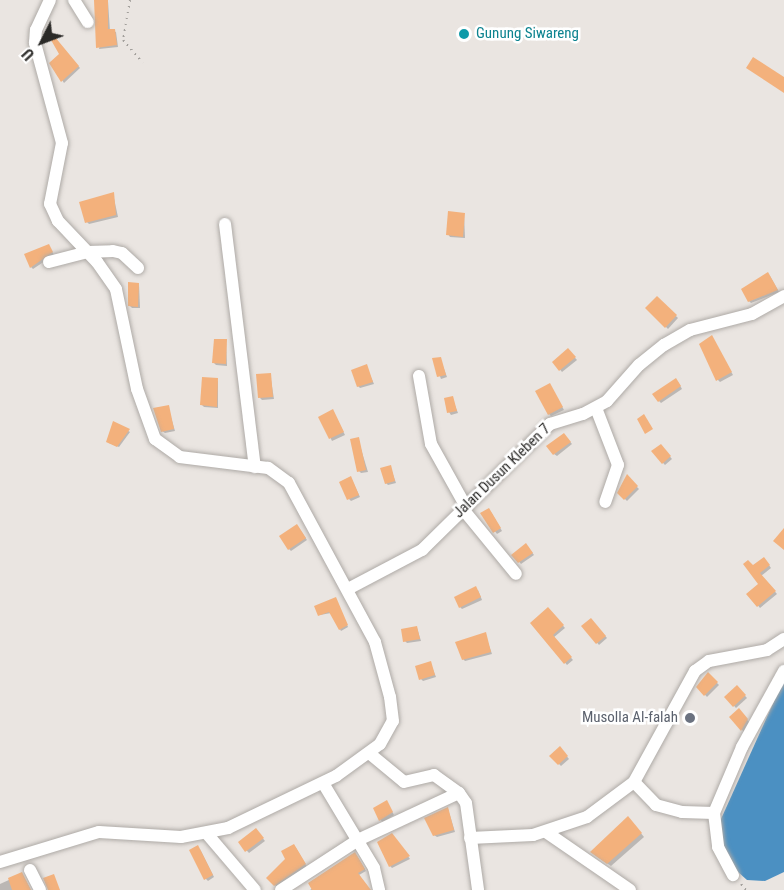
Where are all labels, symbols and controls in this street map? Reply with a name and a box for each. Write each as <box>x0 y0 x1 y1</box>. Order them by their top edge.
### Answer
north arrow <box>12 12 72 72</box>
place label: Gunung Siwareng <box>476 25 579 43</box>
marker: Gunung Siwareng <box>457 27 471 41</box>
text: U <box>18 45 38 64</box>
street label: Jalan Dusun Kleben 7 <box>450 420 554 522</box>
place label: Musolla Al-falah <box>582 709 678 727</box>
marker: Musolla Al-falah <box>683 711 697 725</box>

